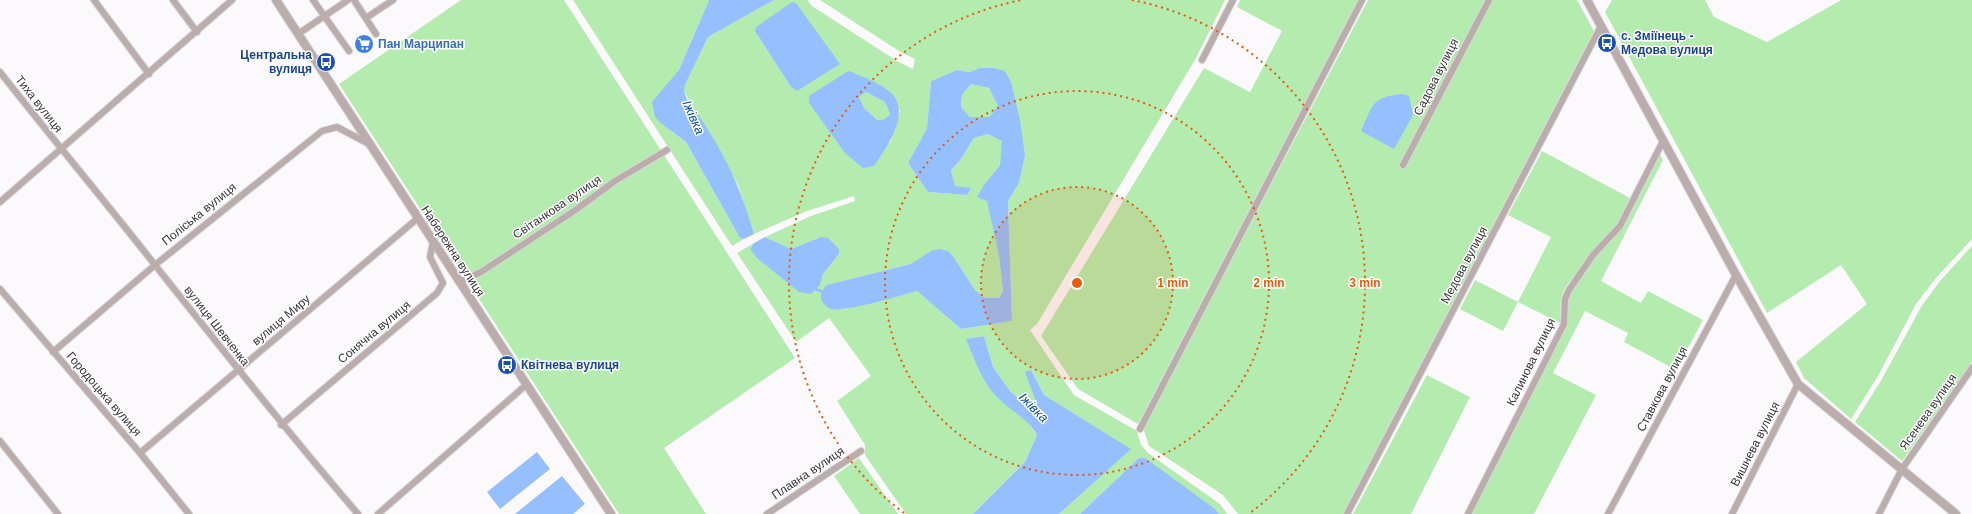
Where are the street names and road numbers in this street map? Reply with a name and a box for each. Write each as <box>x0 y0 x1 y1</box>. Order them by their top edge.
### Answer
street label: Садова вулиця <box>1411 36 1461 118</box>
street label: Тиха вулиця <box>12 73 66 135</box>
street label: Світанкова вулиця <box>510 172 604 242</box>
street label: Поліська вулиця <box>159 180 239 248</box>
street label: Набережна вулиця <box>418 203 488 299</box>
street label: Медова вулиця <box>1438 224 1490 306</box>
street label: вулиця Шевченка <box>181 283 253 369</box>
street label: вулиця Миру <box>249 292 313 348</box>
street label: Сонячна вулиця <box>335 298 413 366</box>
street label: Калинова вулиця <box>1504 316 1558 408</box>
street label: Ставкова вулиця <box>1634 344 1690 434</box>
street label: Городоцька вулиця <box>64 349 144 439</box>
street label: Ясенева вулиця <box>1897 371 1959 453</box>
street label: Вишнева вулиця <box>1728 399 1782 489</box>
street label: Плавна вулиця <box>769 444 847 502</box>

